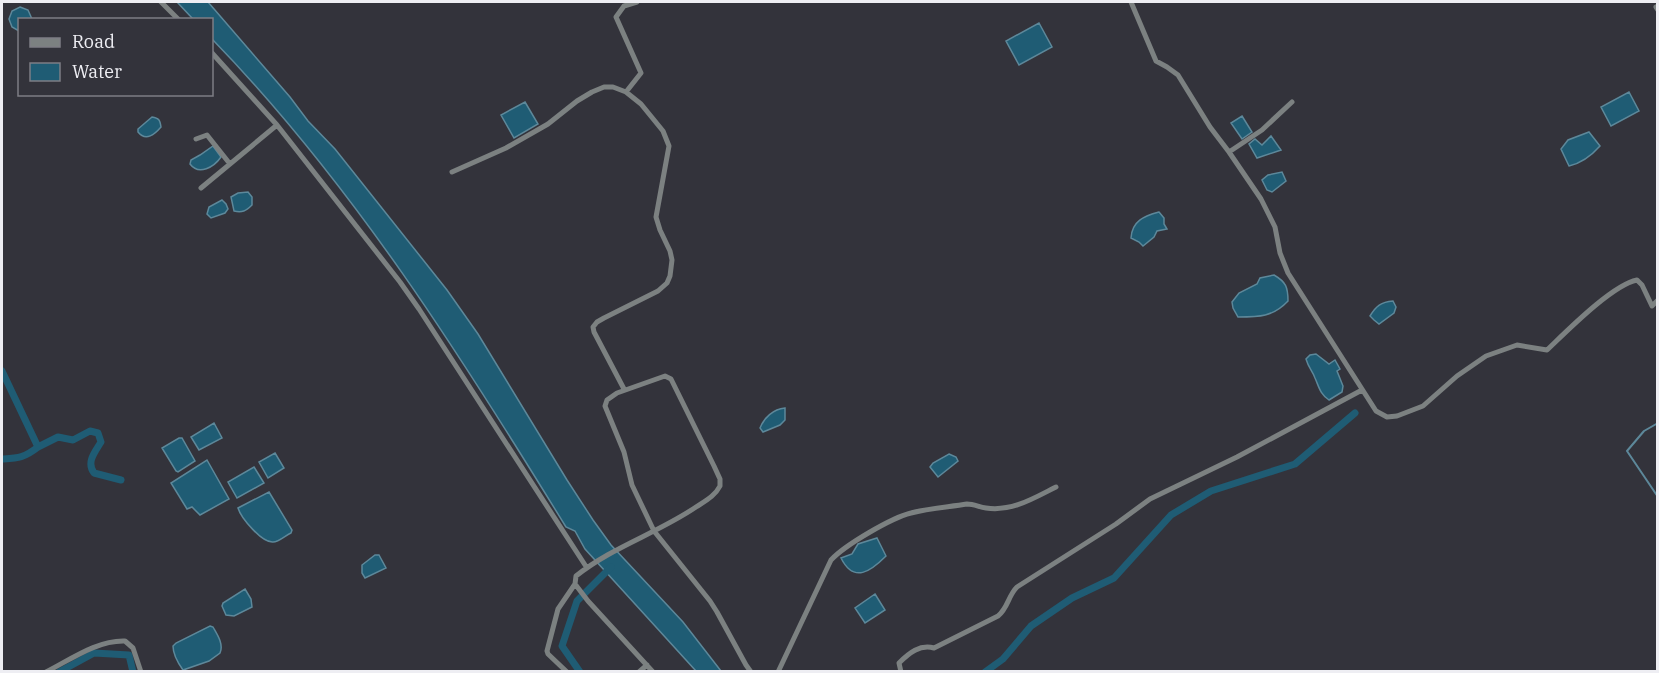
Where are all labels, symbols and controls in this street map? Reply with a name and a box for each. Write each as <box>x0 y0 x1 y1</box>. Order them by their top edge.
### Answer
legend <box>18 18 213 96</box>
text: Road <box>72 30 115 53</box>
text: Water <box>72 60 122 83</box>

